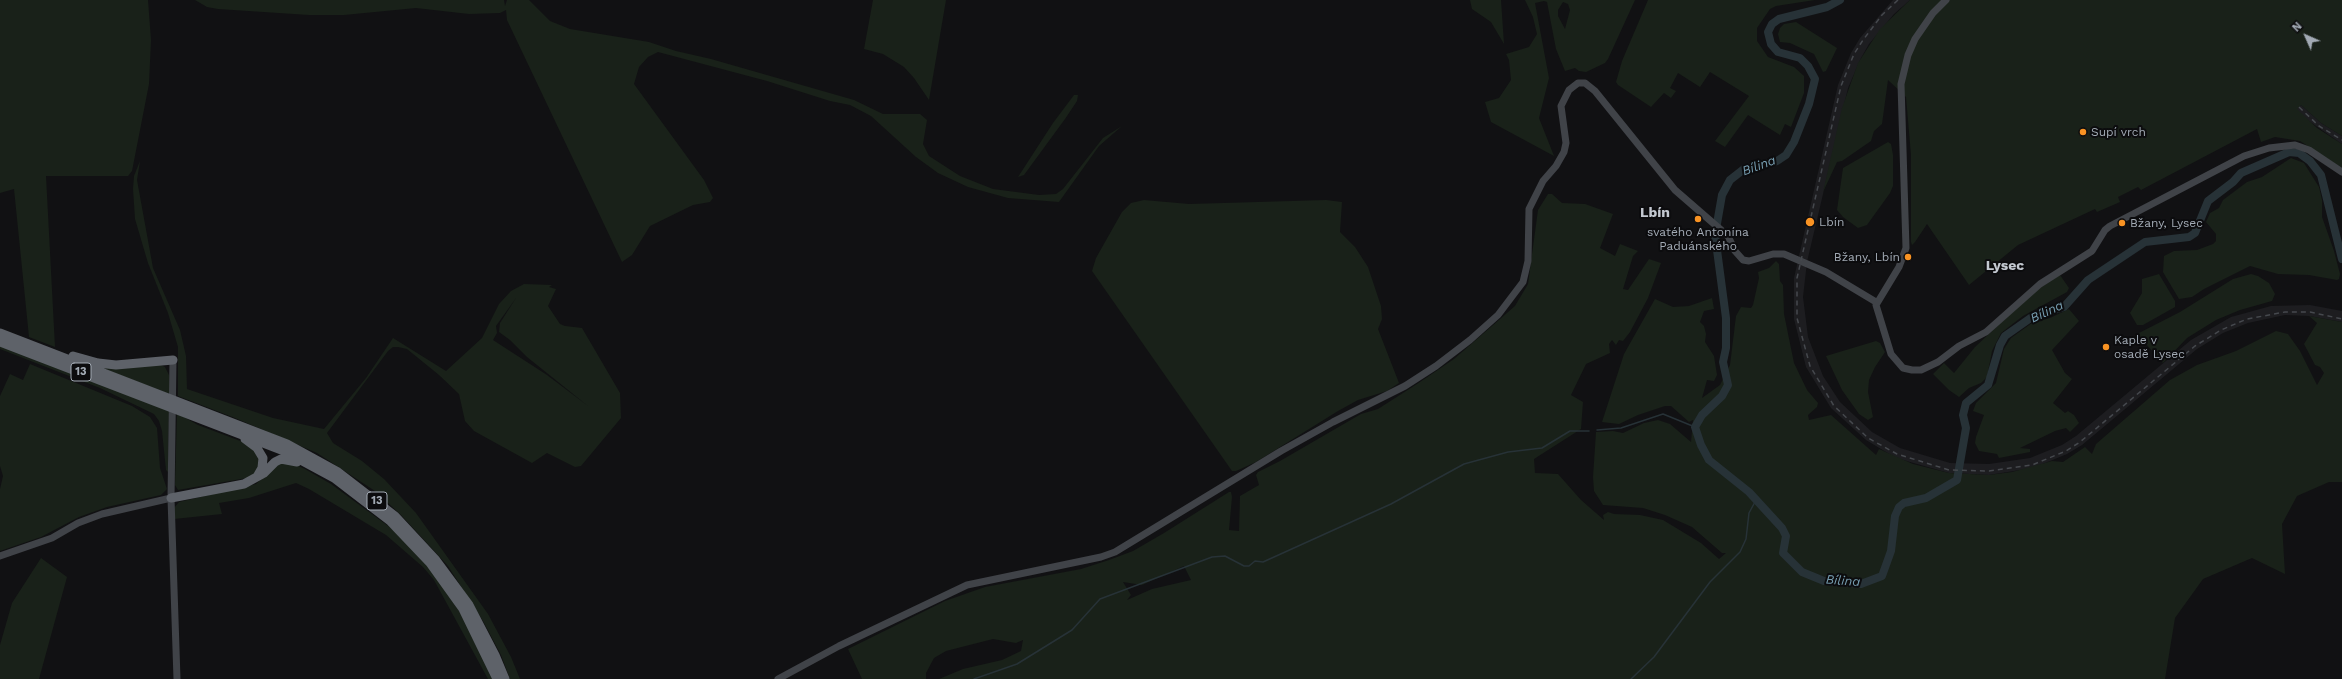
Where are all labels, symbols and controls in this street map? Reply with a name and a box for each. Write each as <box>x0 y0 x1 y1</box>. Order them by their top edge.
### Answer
north arrow <box>2286 16 2326 56</box>
text: N <box>2290 20 2305 35</box>
place label: Supí vrch <box>2091 125 2146 139</box>
marker: Supí vrch <box>2078 127 2088 137</box>
water label: Bílina <box>1740 153 1778 179</box>
district label: Lbín <box>1640 205 1670 221</box>
marker: svatého Antonína Paduánského <box>1693 214 1703 224</box>
place label: Lbín <box>1819 215 1844 229</box>
marker: Lbín <box>1804 216 1816 228</box>
place label: Bžany, Lysec <box>2130 216 2203 230</box>
marker: Bžany, Lysec <box>2117 218 2127 228</box>
place label: svatého Antonína Paduánského <box>1647 225 1749 253</box>
place label: Bžany, Lbín <box>1834 250 1900 264</box>
marker: Bžany, Lbín <box>1903 252 1913 262</box>
district label: Lysec <box>1986 258 2024 274</box>
water label: Bílina <box>2028 298 2066 326</box>
place label: Kaple v osadě Lysec <box>2114 333 2185 361</box>
marker: Kaple v osadě Lysec <box>2101 342 2111 352</box>
road number: 13 <box>71 363 91 381</box>
road number: 13 <box>367 492 387 510</box>
water label: Bílina <box>1825 572 1861 590</box>

